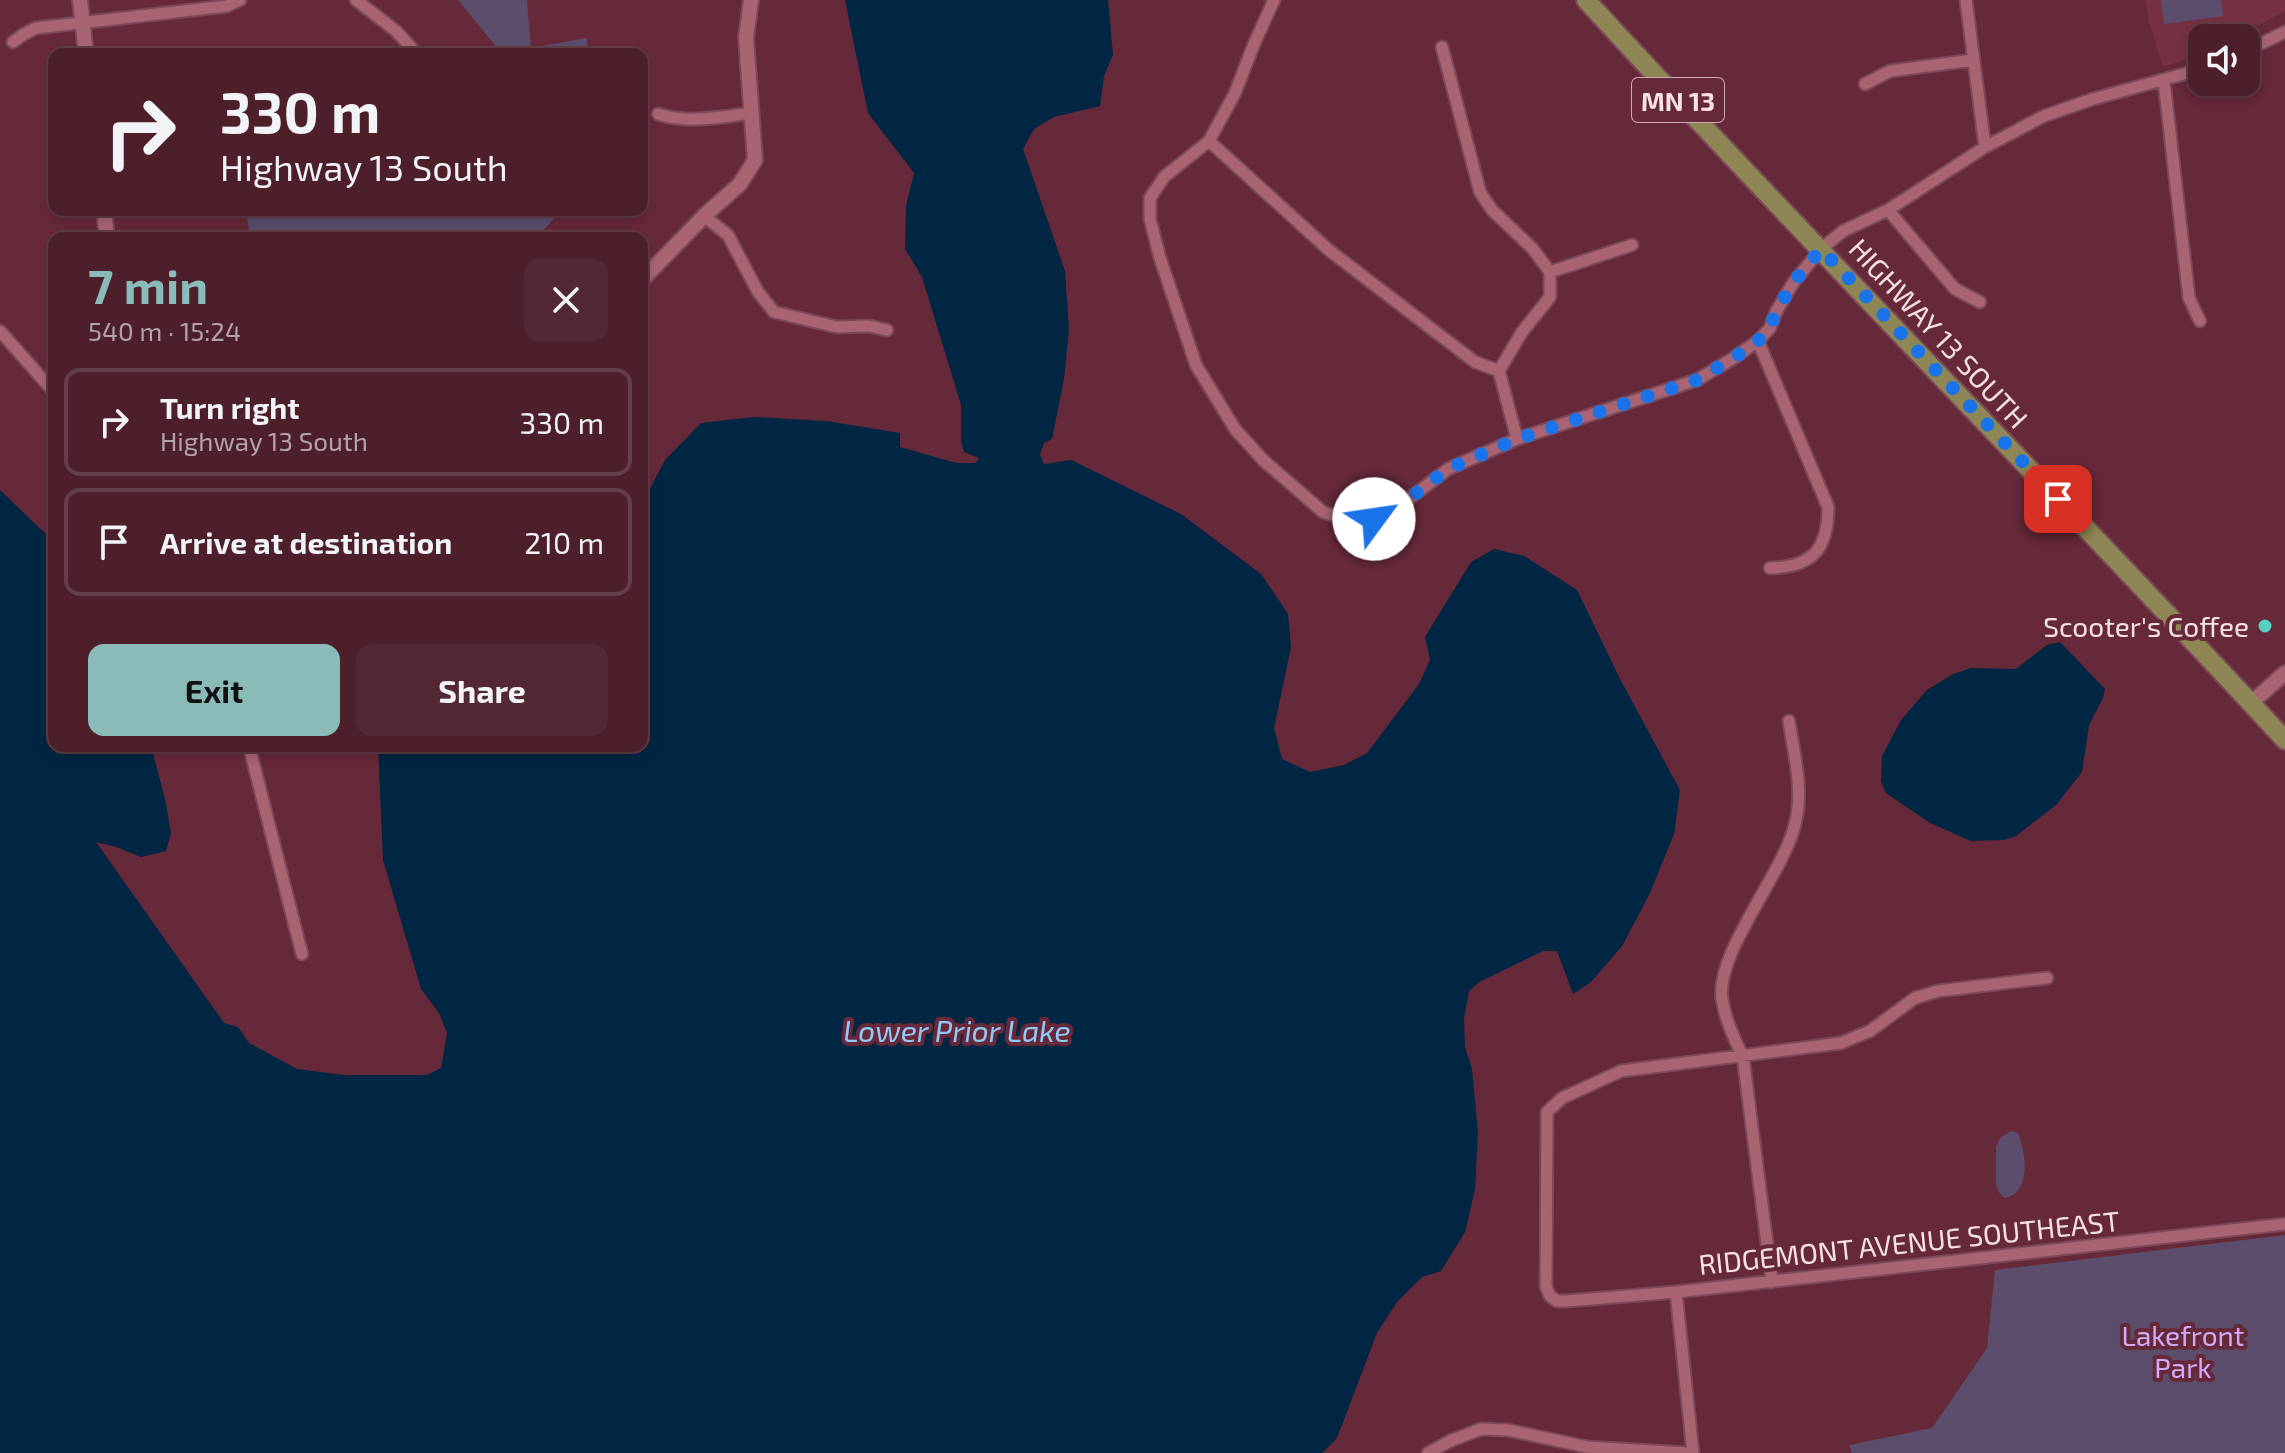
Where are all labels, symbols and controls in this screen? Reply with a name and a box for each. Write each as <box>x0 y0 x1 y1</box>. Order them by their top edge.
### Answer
map controls <box>2188 24 2260 96</box>
button: sound <box>2188 24 2260 96</box>
text: 330 m <box>220 77 380 144</box>
road number: MN 13 <box>1632 78 1724 122</box>
icon: right <box>88 80 192 184</box>
text: Highway 13 South <box>220 145 508 188</box>
street label: HIGHWAY 13 SOUTH <box>1842 231 2036 435</box>
text: 7 min <box>88 256 208 314</box>
button: close <box>524 258 608 342</box>
text: 540 m · 15:24 <box>88 315 241 346</box>
text: Turn right <box>160 389 300 425</box>
icon: right <box>92 400 136 444</box>
text: 330 m <box>520 404 604 440</box>
text: Highway 13 South <box>160 425 368 456</box>
pin <box>2024 465 2092 533</box>
position arrow <box>1332 477 1416 561</box>
icon: arrive <box>2036 477 2080 521</box>
icon: arrive <box>92 520 136 564</box>
text: Arrive at destination <box>160 524 452 560</box>
text: 210 m <box>524 524 604 560</box>
place label: Scooter's Coffee <box>2043 609 2249 643</box>
marker: Scooter's Coffee <box>2256 617 2274 635</box>
button: Exit <box>88 644 340 736</box>
button: Share <box>356 644 608 736</box>
water label: Lower Prior Lake <box>843 1012 1071 1048</box>
street label: RIDGEMONT AVENUE SOUTHEAST <box>1697 1203 2121 1281</box>
park label: Lakefront Park <box>2122 1318 2244 1384</box>

